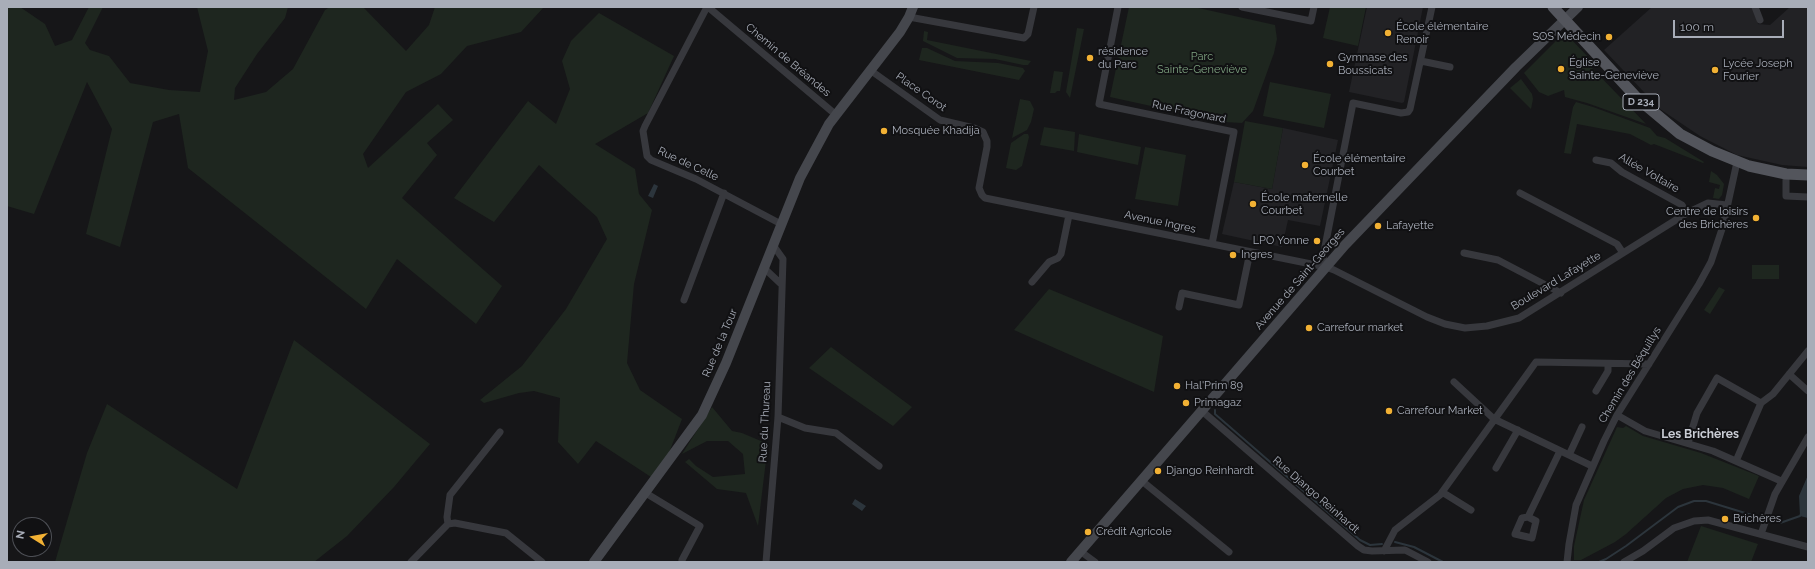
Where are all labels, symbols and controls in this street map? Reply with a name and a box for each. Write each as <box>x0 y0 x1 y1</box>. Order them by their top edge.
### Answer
scale bar <box>1675 12 1786 38</box>
place label: École élémentaire Renoir <box>1396 20 1488 46</box>
text: 100 m <box>1680 20 1714 34</box>
street label: Chemin de Bréandes <box>743 21 833 99</box>
marker: École élémentaire Renoir <box>1383 28 1393 38</box>
place label: SOS Médecin <box>1532 30 1601 44</box>
marker: SOS Médecin <box>1604 32 1614 42</box>
place label: résidence du Parc <box>1098 45 1148 71</box>
park label: Parc Sainte-Geneviève <box>1157 50 1247 76</box>
place label: Gymnase des Boussicats <box>1338 51 1407 77</box>
marker: résidence du Parc <box>1085 53 1095 63</box>
place label: Église Sainte-Geneviève <box>1569 56 1659 82</box>
place label: Lycée Joseph Fourier <box>1723 57 1793 83</box>
marker: Gymnase des Boussicats <box>1325 59 1335 69</box>
marker: Église Sainte-Geneviève <box>1556 64 1566 74</box>
marker: Lycée Joseph Fourier <box>1710 65 1720 75</box>
street label: Place Corot <box>893 70 949 114</box>
road number: D 234 <box>1623 94 1659 110</box>
street label: Rue Fragonard <box>1151 98 1227 126</box>
place label: Mosquée Khadija <box>892 124 980 138</box>
marker: Mosquée Khadija <box>879 126 889 136</box>
street label: Rue de Celle <box>656 144 720 184</box>
street label: Allée Voltaire <box>1616 150 1682 196</box>
place label: École élémentaire Courbet <box>1313 152 1405 178</box>
marker: École élémentaire Courbet <box>1300 160 1310 170</box>
place label: École maternelle Courbet <box>1261 191 1348 217</box>
marker: École maternelle Courbet <box>1248 199 1258 209</box>
place label: Centre de loisirs des Brichères <box>1666 205 1748 231</box>
street label: Avenue Ingres <box>1123 208 1197 236</box>
marker: Centre de loisirs des Brichères <box>1751 213 1761 223</box>
place label: Lafayette <box>1386 219 1434 233</box>
marker: Lafayette <box>1373 221 1383 231</box>
street label: Avenue de Saint-Georges <box>1252 225 1348 333</box>
place label: LPO Yonne <box>1253 234 1309 248</box>
marker: LPO Yonne <box>1312 236 1322 246</box>
place label: Ingres <box>1241 248 1272 262</box>
street label: Boulevard Lafayette <box>1509 249 1603 313</box>
marker: Ingres <box>1228 250 1238 260</box>
street label: Rue de la Tour <box>700 307 740 379</box>
place label: Carrefour market <box>1317 321 1403 335</box>
marker: Carrefour market <box>1304 323 1314 333</box>
street label: Chemin des Béquillys <box>1596 324 1664 426</box>
place label: Hal'Prim 89 <box>1185 379 1243 393</box>
street label: Rue du Thureau <box>756 381 774 463</box>
marker: Hal'Prim 89 <box>1172 381 1182 391</box>
place label: Primagaz <box>1194 396 1241 410</box>
marker: Primagaz <box>1181 398 1191 408</box>
place label: Carrefour Market <box>1397 404 1483 418</box>
marker: Carrefour Market <box>1384 406 1394 416</box>
district label: Les Brichères <box>1661 427 1739 441</box>
street label: Rue Django Reinhardt <box>1270 454 1362 536</box>
place label: Django Reinhardt <box>1166 464 1254 478</box>
marker: Django Reinhardt <box>1153 466 1163 476</box>
place label: Brichères <box>1733 512 1781 526</box>
marker: Brichères <box>1720 514 1730 524</box>
north arrow <box>12 517 52 557</box>
place label: Crédit Agricole <box>1096 525 1172 539</box>
marker: Crédit Agricole <box>1083 527 1093 537</box>
text: N <box>14 529 28 540</box>

